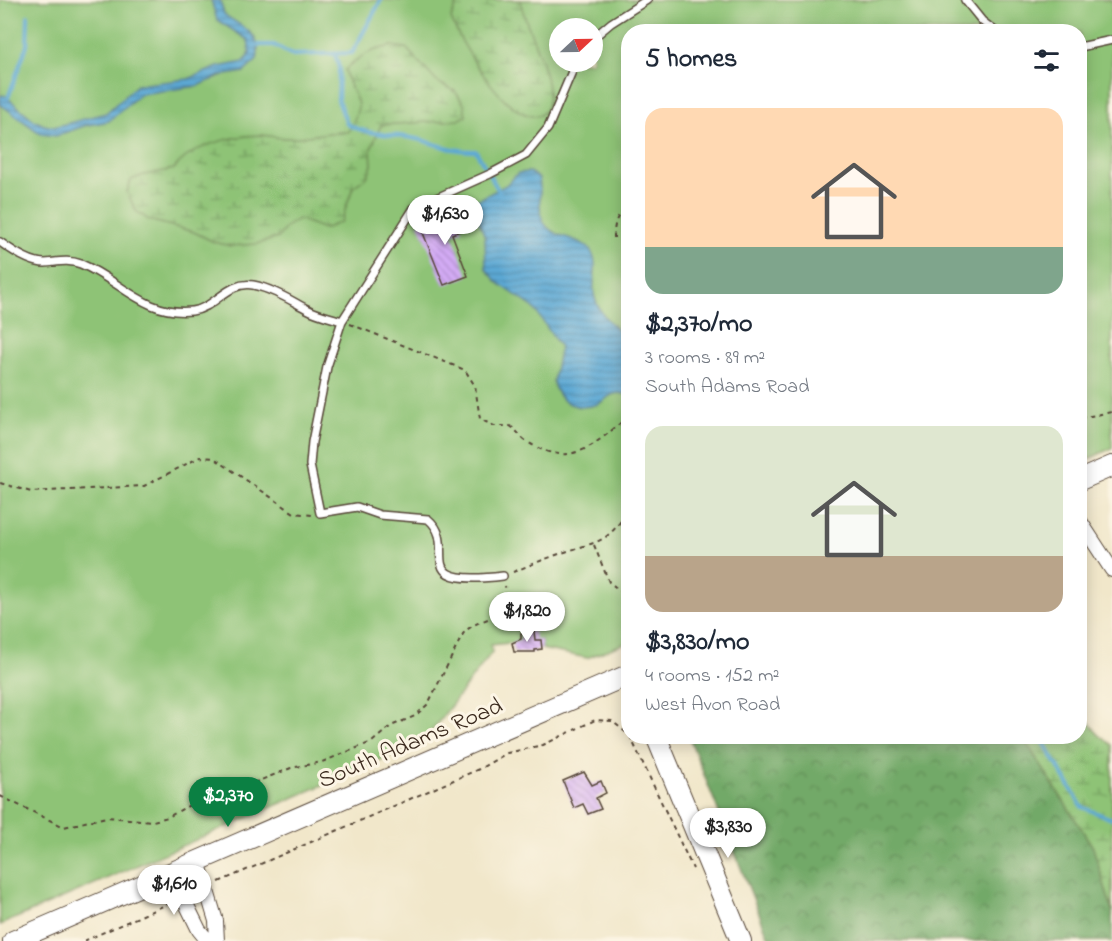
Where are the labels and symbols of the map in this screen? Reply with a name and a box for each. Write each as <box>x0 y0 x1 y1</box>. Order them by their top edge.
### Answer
north arrow <box>549 18 603 72</box>
pin: $1,630 <box>396 195 494 246</box>
pin: $1,820 <box>478 592 576 643</box>
street label: South Adams Road <box>313 689 509 799</box>
pin: $2,370 <box>179 777 277 828</box>
pin: $3,830 <box>679 808 777 859</box>
pin: $1,610 <box>125 865 223 916</box>

